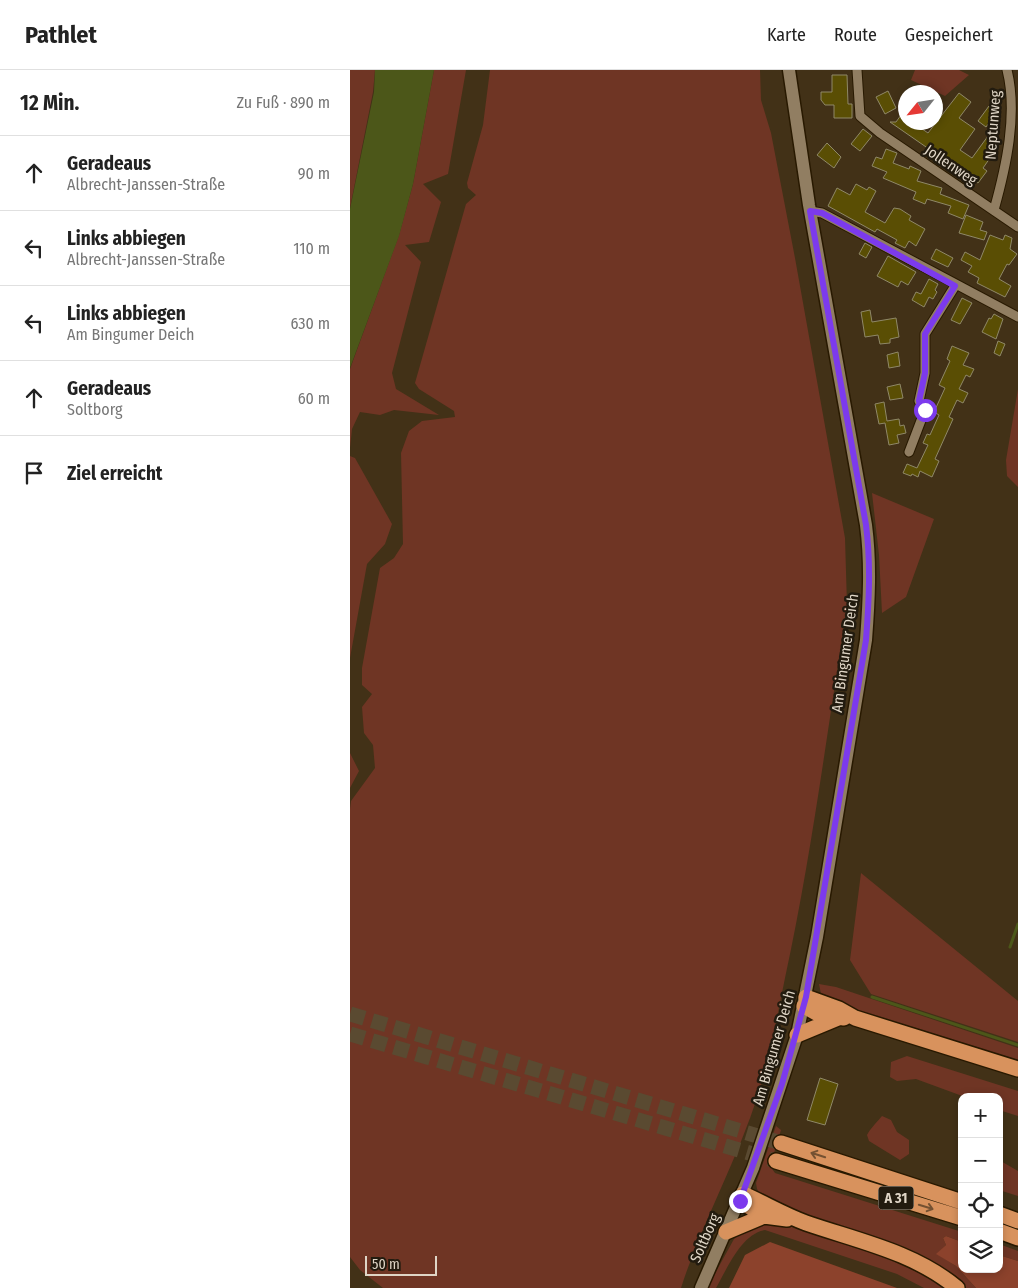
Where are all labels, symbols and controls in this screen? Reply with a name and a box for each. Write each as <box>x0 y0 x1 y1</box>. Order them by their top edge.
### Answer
text: Pathlet <box>25 21 97 49</box>
text: Karte <box>767 24 806 46</box>
text: Route <box>834 24 877 46</box>
text: Gespeichert <box>905 24 993 46</box>
north arrow <box>898 85 943 130</box>
text: 12 Min. <box>20 90 79 116</box>
street label: Neptunweg <box>982 90 1004 160</box>
text: Zu Fuß · 890 m <box>236 93 330 112</box>
street label: Jollenweg <box>921 141 981 189</box>
text: Geradeaus <box>67 152 151 175</box>
icon: ahead <box>20 159 48 187</box>
text: 90 m <box>298 164 330 183</box>
text: Albrecht-Janssen-Straße <box>67 175 225 194</box>
text: Links abbiegen <box>67 227 186 250</box>
icon: left <box>20 234 48 262</box>
text: 110 m <box>293 239 330 258</box>
text: Albrecht-Janssen-Straße <box>67 250 225 269</box>
text: Links abbiegen <box>67 302 186 325</box>
icon: left <box>20 309 48 337</box>
text: 630 m <box>291 314 330 333</box>
text: Am Bingumer Deich <box>67 325 195 344</box>
text: Geradeaus <box>67 377 151 400</box>
icon: ahead <box>20 384 48 412</box>
text: 60 m <box>298 389 330 408</box>
route start <box>914 399 937 422</box>
text: Soltborg <box>67 400 123 419</box>
icon: arrive <box>20 459 48 487</box>
text: Ziel erreicht <box>67 462 163 485</box>
street label: Am Bingumer Deich <box>828 593 862 713</box>
street label: Am Bingumer Deich <box>749 988 799 1108</box>
map controls <box>958 1093 1003 1273</box>
button: + <box>958 1093 1003 1138</box>
button: − <box>958 1138 1003 1183</box>
one-way arrow <box>810 1150 826 1159</box>
button: locate <box>958 1183 1003 1228</box>
road number: A 31 <box>878 1186 914 1210</box>
route end <box>729 1190 752 1213</box>
one-way arrow <box>918 1202 934 1212</box>
street label: Soltborg <box>686 1211 724 1265</box>
button: layers <box>958 1228 1003 1273</box>
scale bar <box>365 1253 438 1276</box>
text: 50 m <box>372 1256 400 1273</box>

